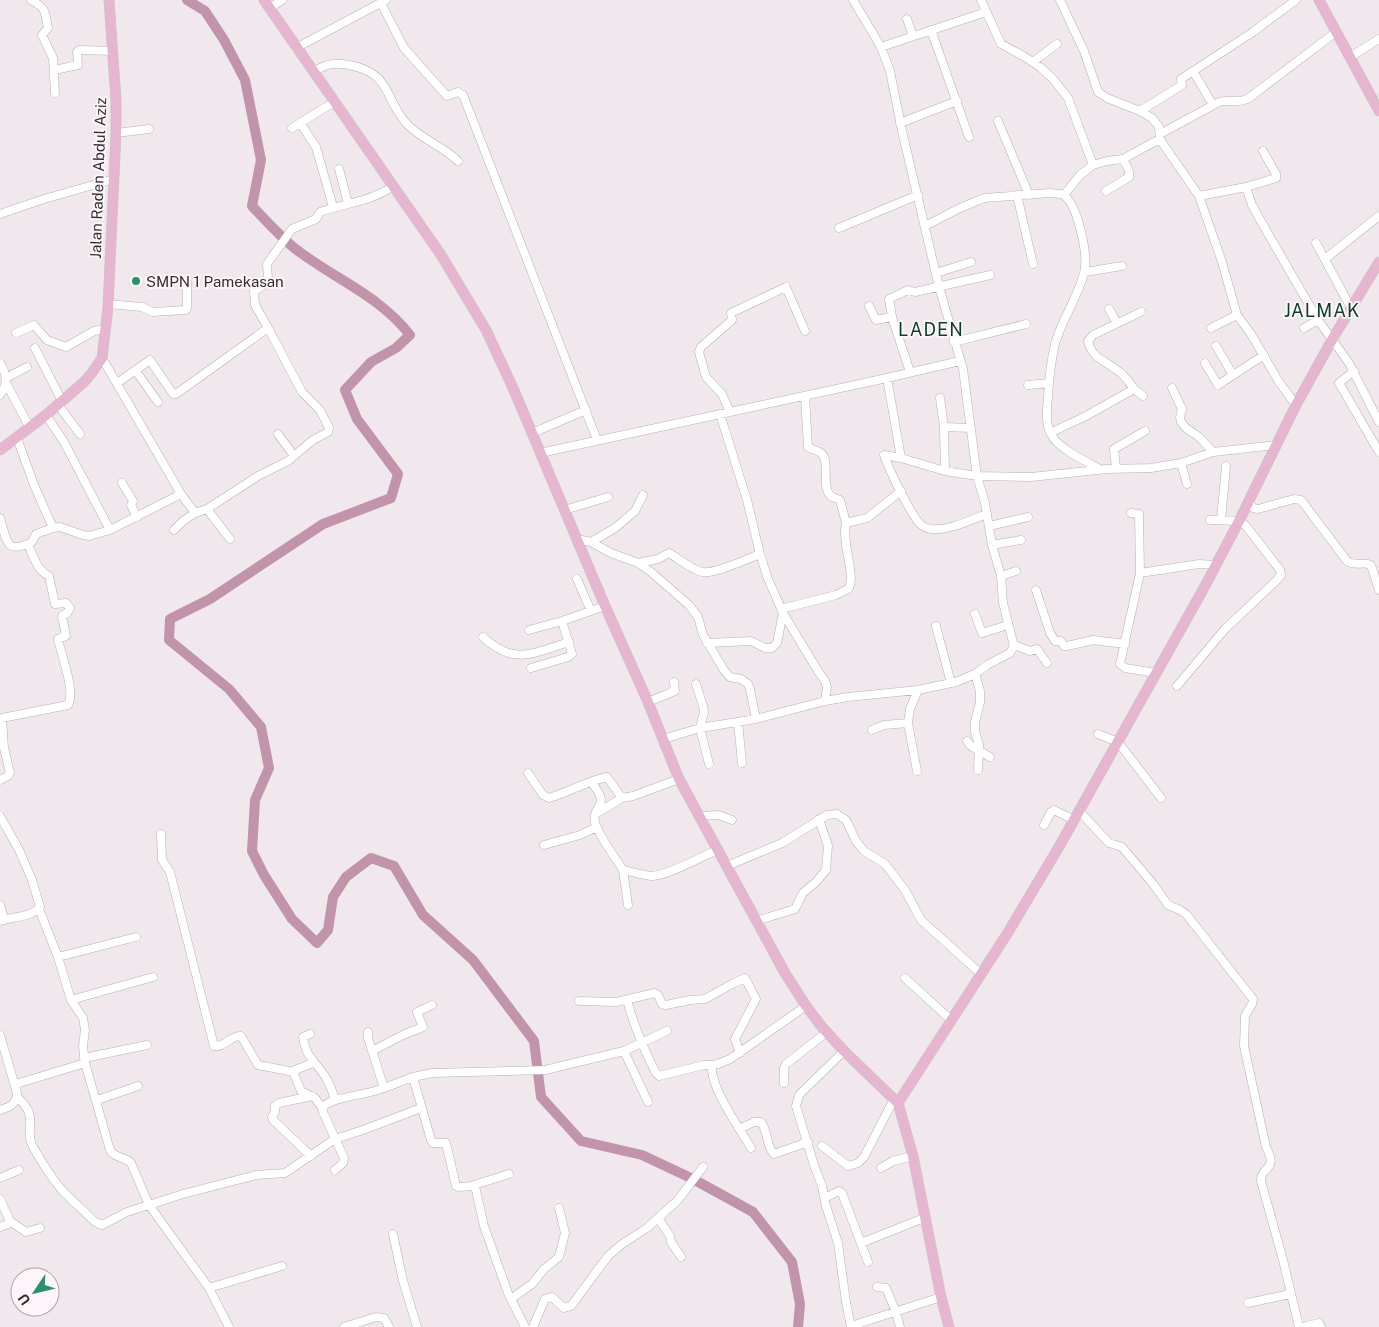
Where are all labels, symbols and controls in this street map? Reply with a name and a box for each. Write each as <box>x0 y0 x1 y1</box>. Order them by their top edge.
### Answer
street label: Jalan Raden Abdul Aziz <box>87 97 109 259</box>
place label: SMPN 1 Pamekasan <box>146 273 284 290</box>
marker: SMPN 1 Pamekasan <box>130 275 142 287</box>
district label: JALMAK <box>1284 300 1360 321</box>
district label: LADEN <box>898 319 964 340</box>
north arrow <box>10 1267 60 1317</box>
text: U <box>15 1291 34 1308</box>

